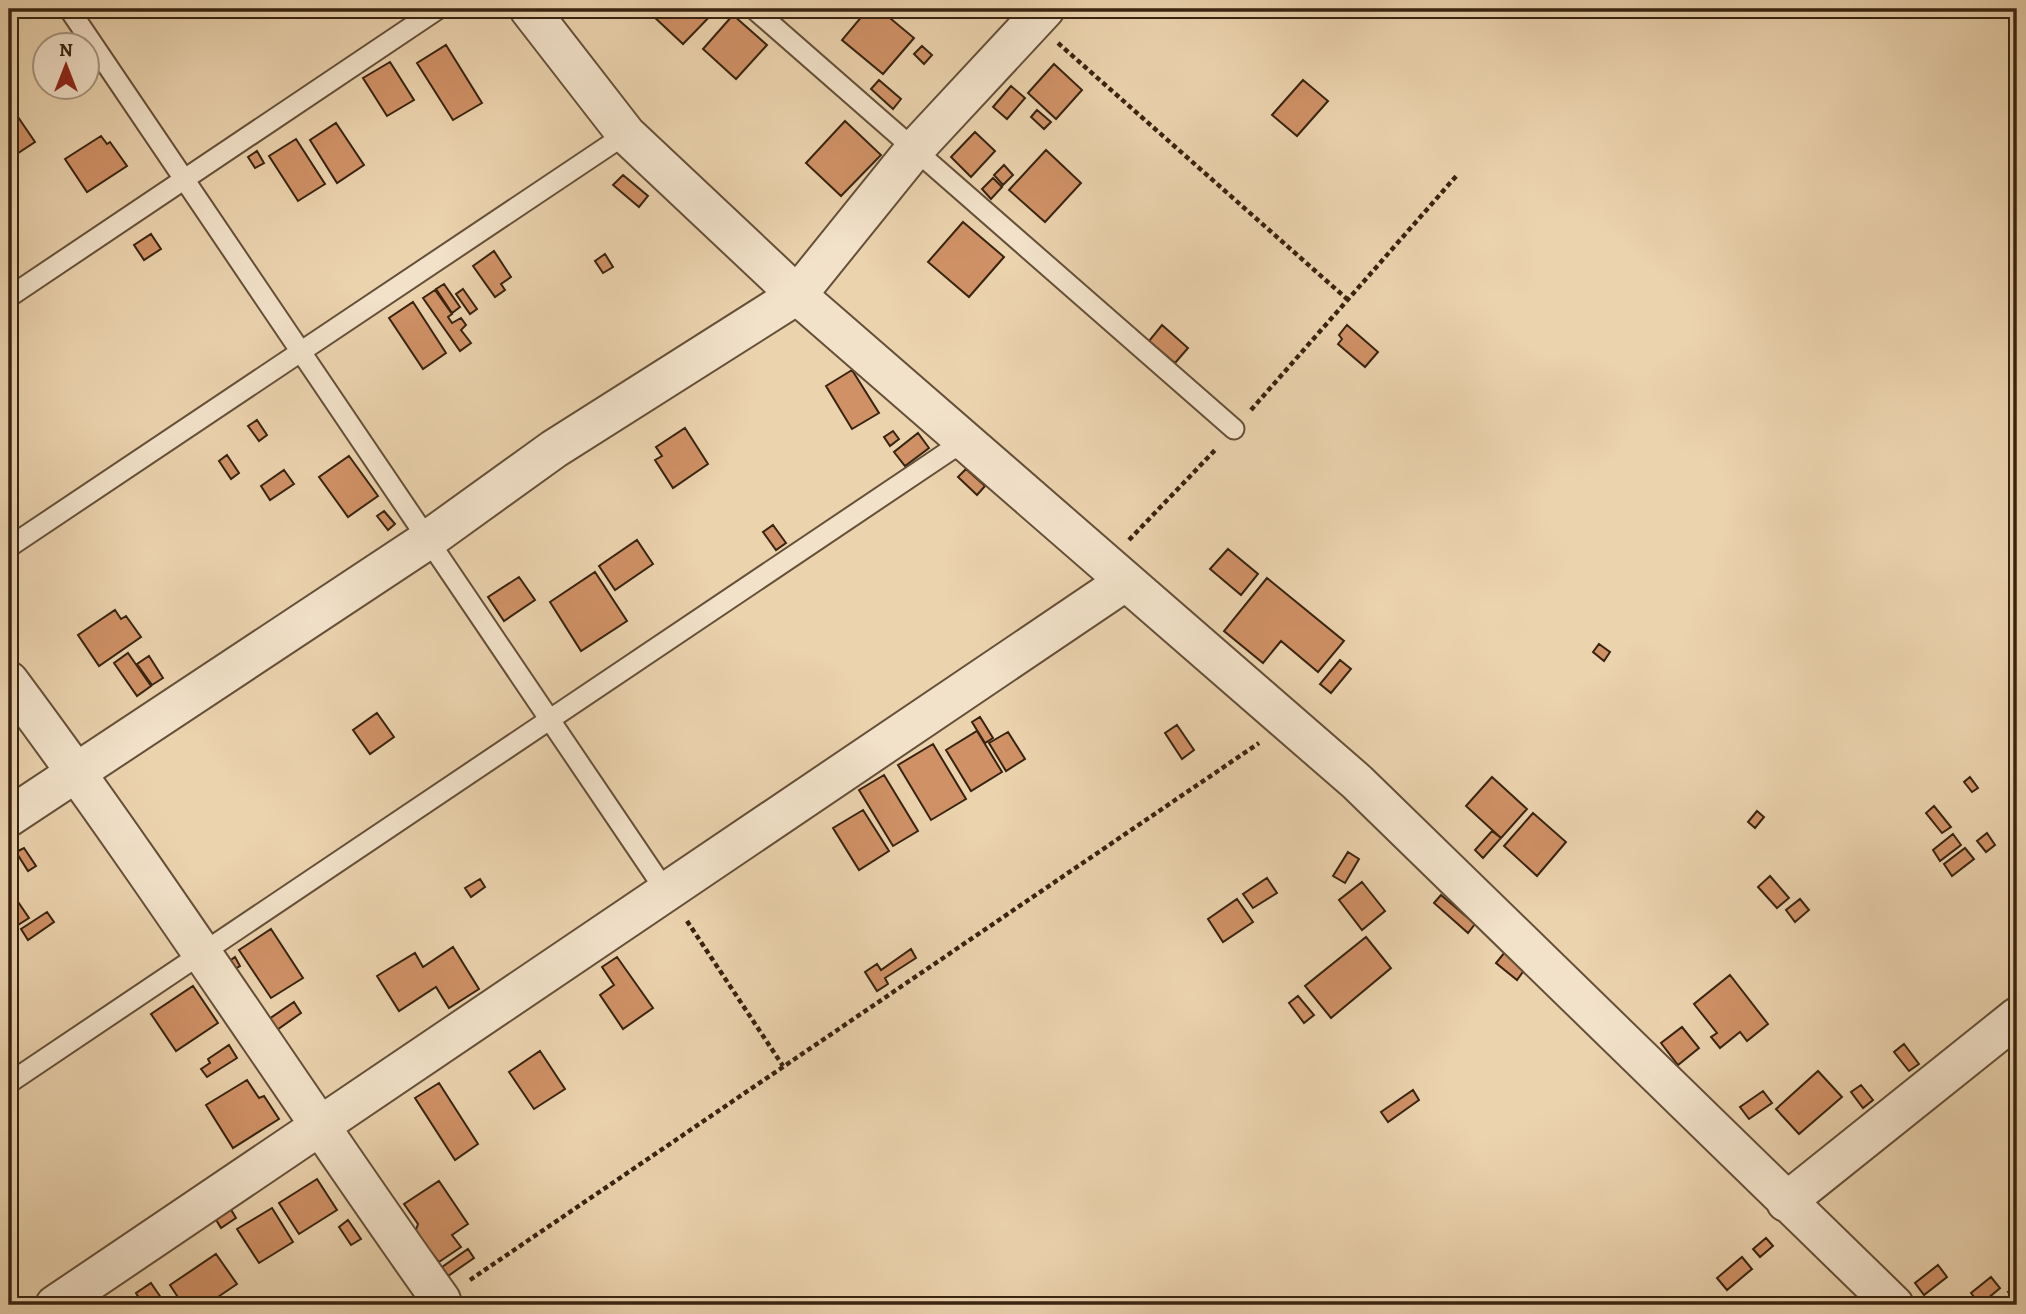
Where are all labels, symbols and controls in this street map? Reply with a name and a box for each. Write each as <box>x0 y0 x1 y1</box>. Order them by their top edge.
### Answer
north arrow <box>32 32 102 102</box>
text: N <box>59 37 73 63</box>

